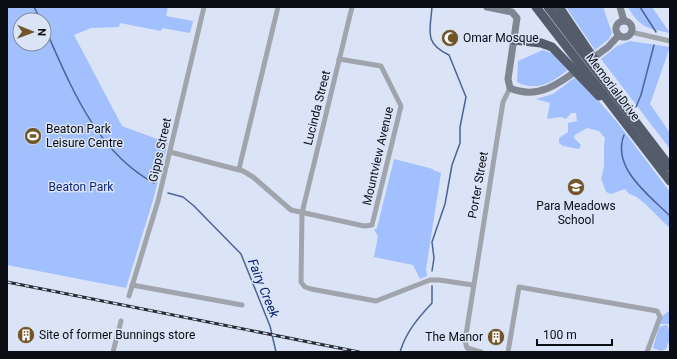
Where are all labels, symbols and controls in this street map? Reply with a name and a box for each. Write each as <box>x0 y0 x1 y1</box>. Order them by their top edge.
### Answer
north arrow <box>12 12 52 52</box>
text: N <box>35 28 48 36</box>
mosque icon: Omar Mosque <box>440 28 460 48</box>
place label: Omar Mosque <box>463 31 539 45</box>
street label: Memorial Drive <box>583 51 643 123</box>
street label: Lucinda Street <box>301 69 333 147</box>
street label: Mountview Avenue <box>360 105 396 207</box>
street label: Gipps Street <box>146 116 174 183</box>
place label: Beaton Park Leisure Centre <box>46 122 123 150</box>
sports icon: Beaton Park Leisure Centre <box>23 126 43 146</box>
street label: Porter Street <box>465 150 491 220</box>
school or university icon: Para Meadows School <box>566 177 586 197</box>
park label: Beaton Park <box>49 180 114 194</box>
place label: Para Meadows School <box>536 199 616 227</box>
water label: Fairy Creek <box>245 256 282 320</box>
scale bar <box>537 321 612 347</box>
building icon: Site of former Bunnings store <box>16 325 36 345</box>
building icon: The Manor <box>486 327 506 347</box>
place label: Site of former Bunnings store <box>39 328 195 342</box>
text: 100 m <box>543 328 577 342</box>
place label: The Manor <box>425 330 483 344</box>

